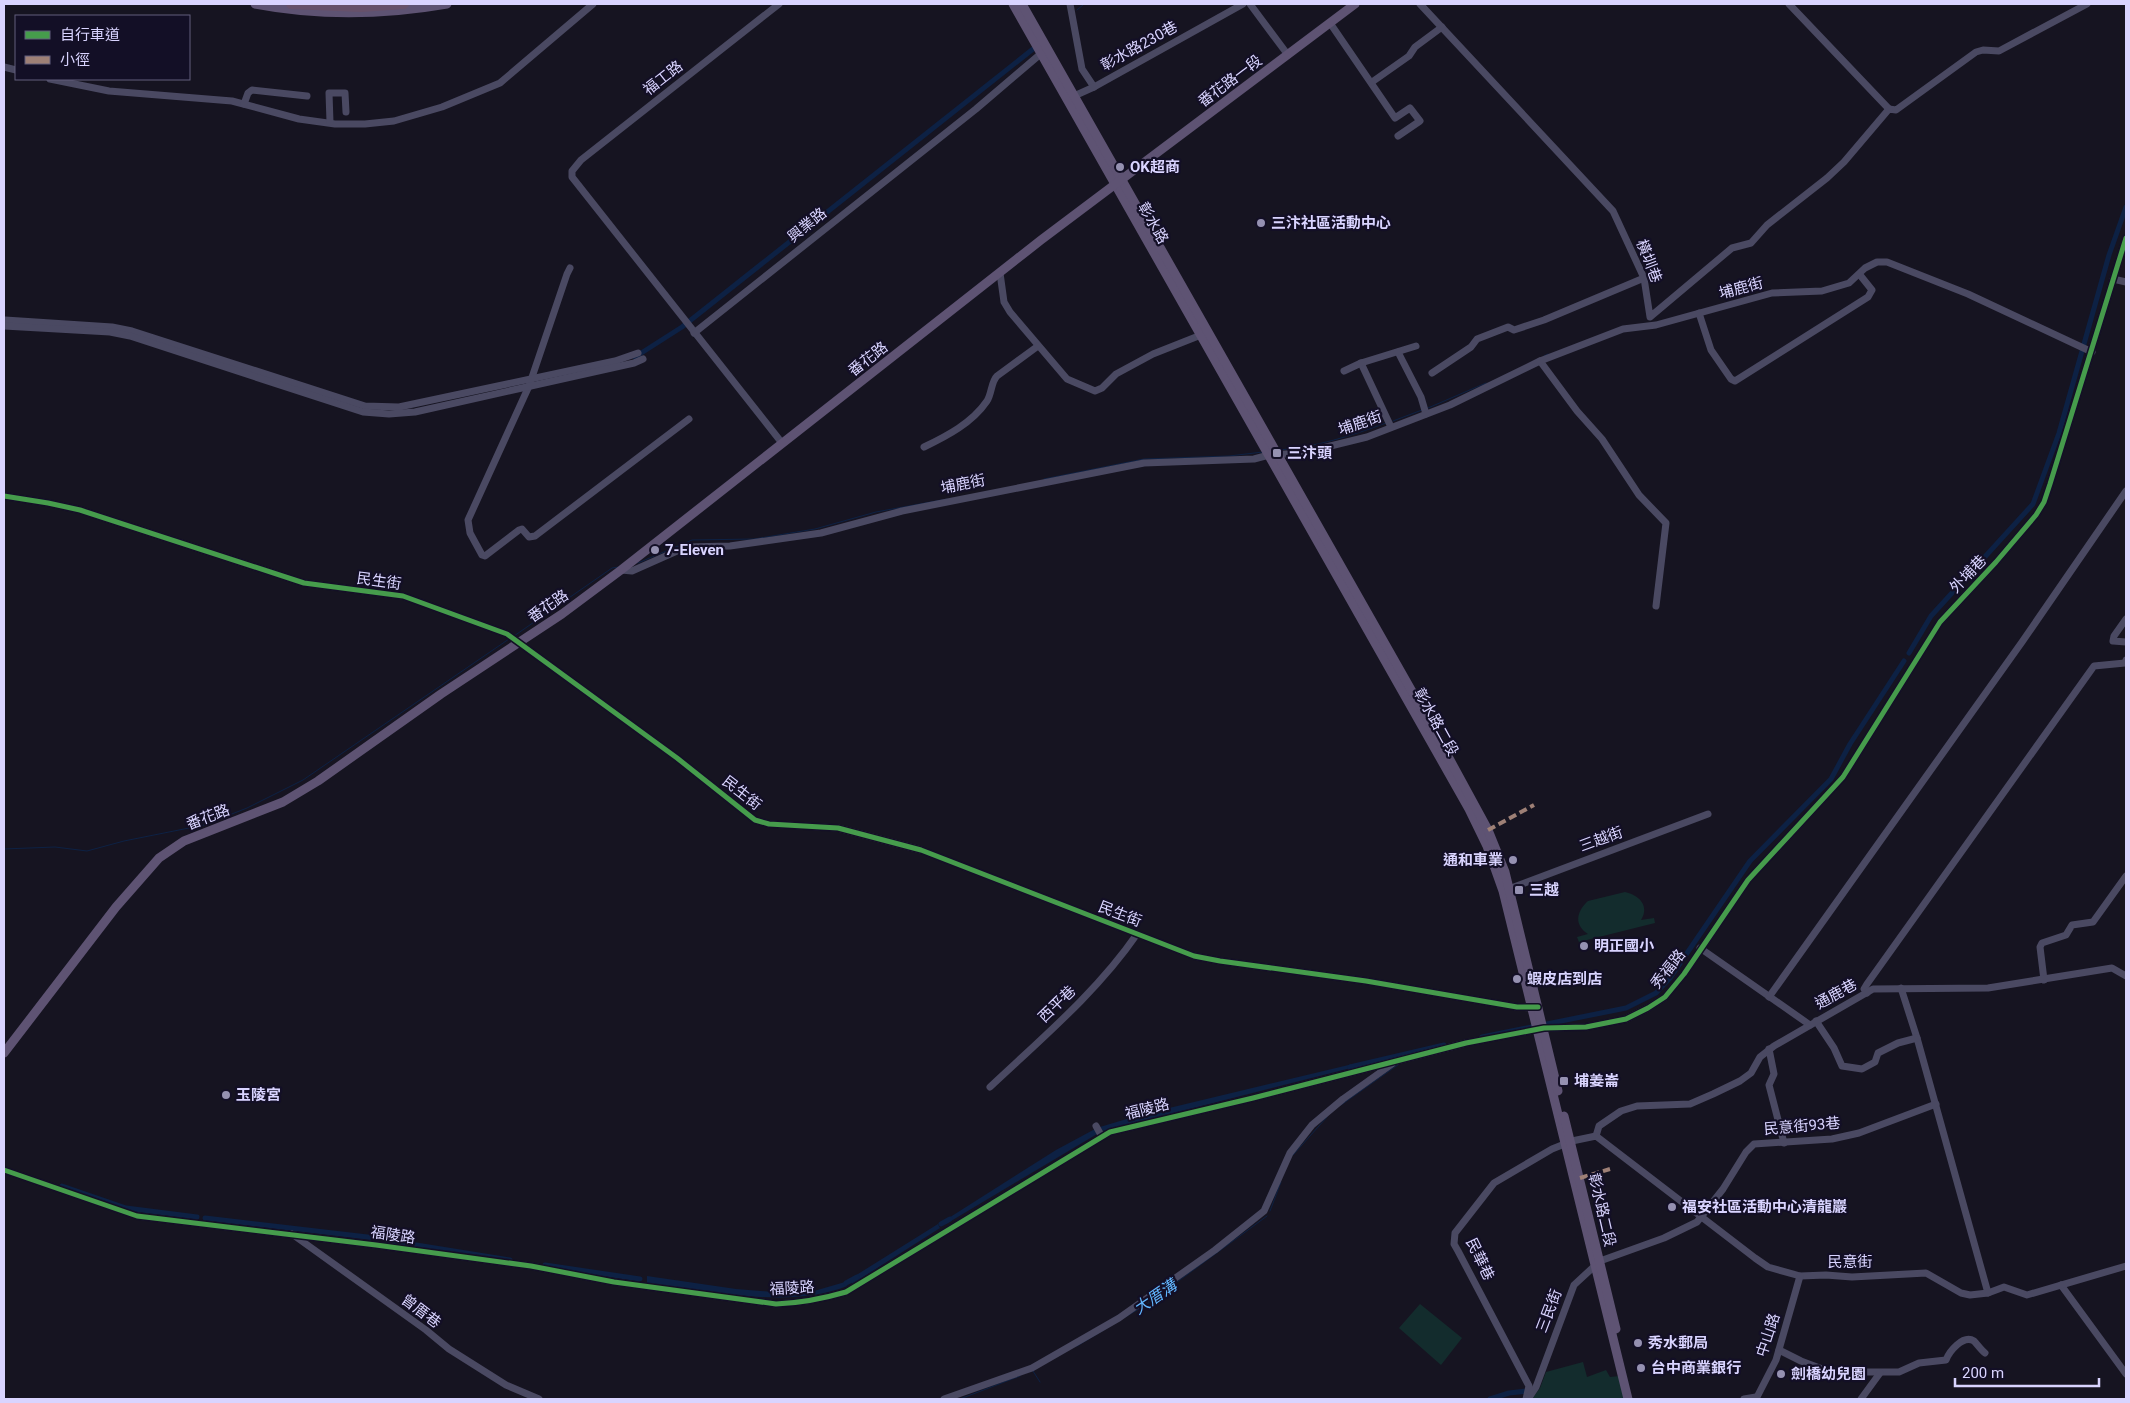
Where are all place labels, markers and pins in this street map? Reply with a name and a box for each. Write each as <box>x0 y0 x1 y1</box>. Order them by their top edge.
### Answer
place label: OK超商 <box>1130 158 1180 176</box>
marker: OK超商 <box>1114 161 1126 173</box>
place label: 三汴社區活動中心 <box>1271 214 1391 232</box>
marker: 三汴社區活動中心 <box>1255 217 1267 229</box>
place label: 三汴頭 <box>1287 444 1332 462</box>
marker: 三汴頭 <box>1271 447 1283 459</box>
place label: 7-Eleven <box>665 541 724 559</box>
marker: 7-Eleven <box>649 544 661 556</box>
place label: 通和車業 <box>1443 851 1503 869</box>
marker: 通和車業 <box>1507 854 1519 866</box>
place label: 三越 <box>1529 881 1559 899</box>
marker: 三越 <box>1513 884 1525 896</box>
place label: 明正國小 <box>1594 937 1655 955</box>
marker: 明正國小 <box>1578 940 1590 952</box>
place label: 蝦皮店到店 <box>1527 970 1602 988</box>
marker: 蝦皮店到店 <box>1511 973 1523 985</box>
place label: 埔姜崙 <box>1574 1072 1619 1090</box>
marker: 埔姜崙 <box>1558 1075 1570 1087</box>
place label: 玉陵宮 <box>236 1086 281 1104</box>
marker: 玉陵宮 <box>220 1089 232 1101</box>
place label: 福安社區活動中心清龍巖 <box>1682 1198 1847 1216</box>
marker: 福安社區活動中心清龍巖 <box>1666 1201 1678 1213</box>
place label: 秀水郵局 <box>1648 1334 1708 1352</box>
marker: 秀水郵局 <box>1632 1337 1644 1349</box>
place label: 台中商業銀行 <box>1651 1359 1741 1377</box>
marker: 台中商業銀行 <box>1635 1362 1647 1374</box>
place label: 劍橋幼兒園 <box>1791 1365 1866 1383</box>
marker: 劍橋幼兒園 <box>1775 1368 1787 1380</box>

